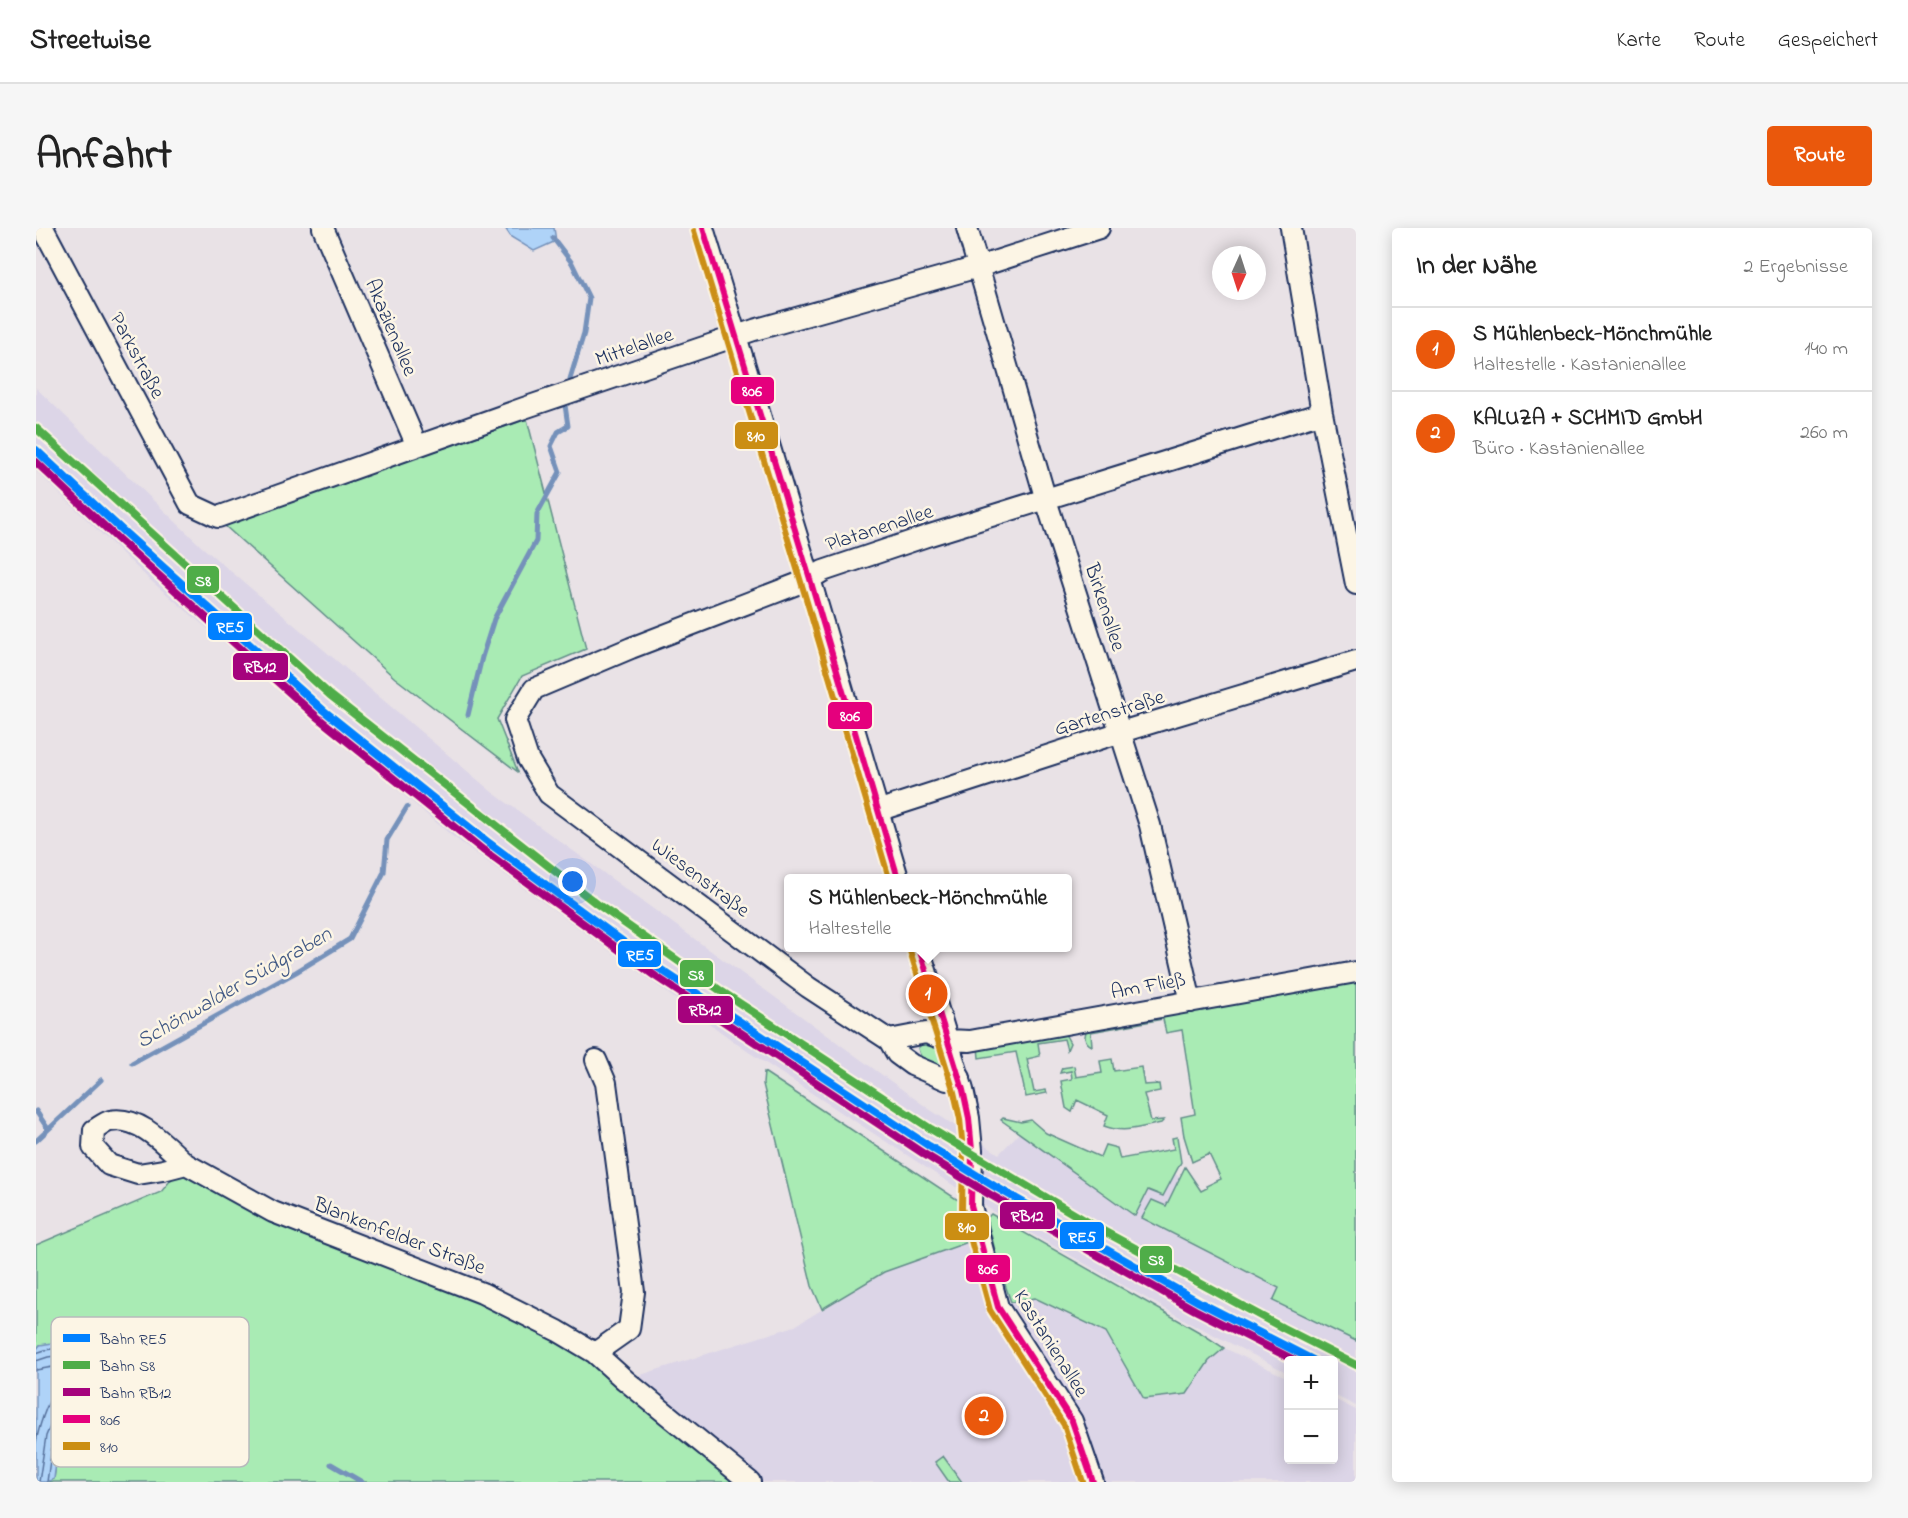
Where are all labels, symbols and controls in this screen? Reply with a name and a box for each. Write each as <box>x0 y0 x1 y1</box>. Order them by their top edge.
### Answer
text: Streetwise <box>30 21 151 62</box>
text: Karte <box>1616 26 1661 56</box>
text: Route <box>1694 26 1745 56</box>
text: Gespeichert <box>1778 26 1878 56</box>
text: Anfahrt <box>36 126 172 187</box>
button: Route <box>1767 126 1872 186</box>
north arrow <box>1212 246 1266 300</box>
text: In der Nähe <box>1416 248 1537 286</box>
text: 2 Ergebnisse <box>1743 253 1848 282</box>
street label: Akazienallee <box>356 275 424 382</box>
street label: Parkstraße <box>101 307 172 405</box>
text: S Mühlenbeck-Mönchmühle <box>1473 319 1712 351</box>
street label: Mittelallee <box>592 320 678 375</box>
text: 1 <box>1432 335 1439 364</box>
text: 140 m <box>1804 335 1848 364</box>
text: Haltestelle · Kastanienallee <box>1473 351 1686 380</box>
line badge: 806 <box>730 376 775 405</box>
text: 806 <box>741 380 763 404</box>
text: KALUZA + SCHMID GmbH <box>1473 403 1702 435</box>
text: 2 <box>1431 419 1440 448</box>
text: 260 m <box>1800 419 1848 448</box>
line badge: 810 <box>734 421 779 450</box>
text: 810 <box>746 425 765 449</box>
text: Büro · Kastanienallee <box>1473 435 1645 464</box>
street label: Platanenallee <box>822 497 938 560</box>
street label: Birkenallee <box>1076 559 1133 656</box>
line badge: S8 <box>186 565 220 594</box>
text: S8 <box>195 570 211 594</box>
line badge: RE5 <box>207 612 253 641</box>
text: RE5 <box>215 616 245 640</box>
line badge: RB12 <box>232 652 289 681</box>
text: RB12 <box>243 656 276 680</box>
street label: Gartenstraße <box>1051 683 1169 745</box>
line badge: 806 <box>827 701 873 730</box>
text: 806 <box>839 705 861 729</box>
street label: Wiesenstraße <box>644 831 756 926</box>
your location <box>558 867 587 896</box>
popup <box>784 874 1072 952</box>
text: S Mühlenbeck-Mönchmühle <box>809 883 1047 915</box>
text: Haltestelle <box>809 915 892 944</box>
water label: Schönwalder Südgraben <box>131 919 339 1058</box>
line badge: RE5 <box>617 940 662 968</box>
text: RE5 <box>625 944 655 968</box>
line badge: S8 <box>679 959 714 988</box>
text: S8 <box>688 964 704 988</box>
street label: Am Fließ <box>1108 966 1188 1008</box>
pin: 1 <box>908 972 948 1017</box>
line badge: RB12 <box>677 995 734 1024</box>
text: RB12 <box>688 999 721 1023</box>
street label: Blankenfelder Straße <box>308 1190 490 1284</box>
line badge: RB12 <box>999 1201 1056 1230</box>
text: RB12 <box>1010 1205 1043 1229</box>
line badge: 810 <box>944 1212 990 1241</box>
text: 810 <box>957 1216 976 1240</box>
line badge: RE5 <box>1059 1221 1105 1250</box>
text: RE5 <box>1067 1226 1097 1250</box>
line badge: S8 <box>1139 1245 1173 1274</box>
text: S8 <box>1148 1249 1164 1273</box>
line badge: 806 <box>965 1254 1011 1283</box>
text: 806 <box>977 1258 999 1282</box>
street label: Kastanienallee <box>1005 1284 1096 1404</box>
legend <box>51 1317 249 1467</box>
text: Bahn RE5 <box>99 1328 167 1352</box>
text: Bahn S8 <box>99 1355 155 1379</box>
map controls <box>1284 1356 1338 1464</box>
button: + <box>1284 1356 1338 1410</box>
text: Bahn RB12 <box>99 1382 172 1406</box>
pin: 2 <box>964 1394 1004 1438</box>
text: 806 <box>100 1409 120 1433</box>
button: − <box>1284 1410 1338 1464</box>
text: 810 <box>100 1436 118 1460</box>

